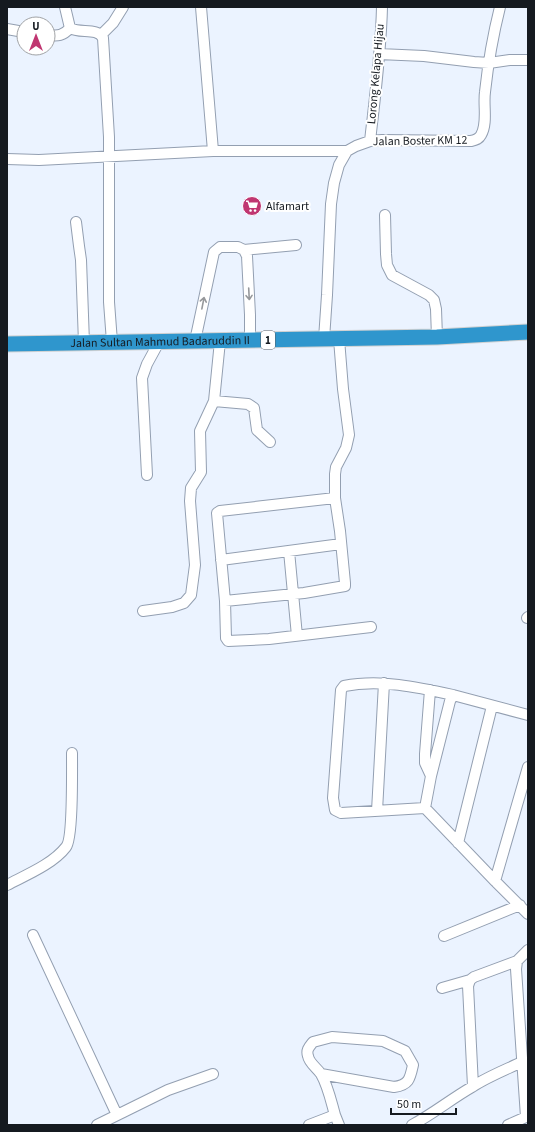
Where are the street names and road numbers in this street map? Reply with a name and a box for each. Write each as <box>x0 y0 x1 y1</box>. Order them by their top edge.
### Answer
street label: Lorong Kelapa Hijau <box>363 23 389 125</box>
street label: Jalan Boster KM 12 <box>373 132 467 150</box>
road number: 1 <box>261 331 275 349</box>
street label: Jalan Sultan Mahmud Badaruddin II <box>70 332 250 351</box>

